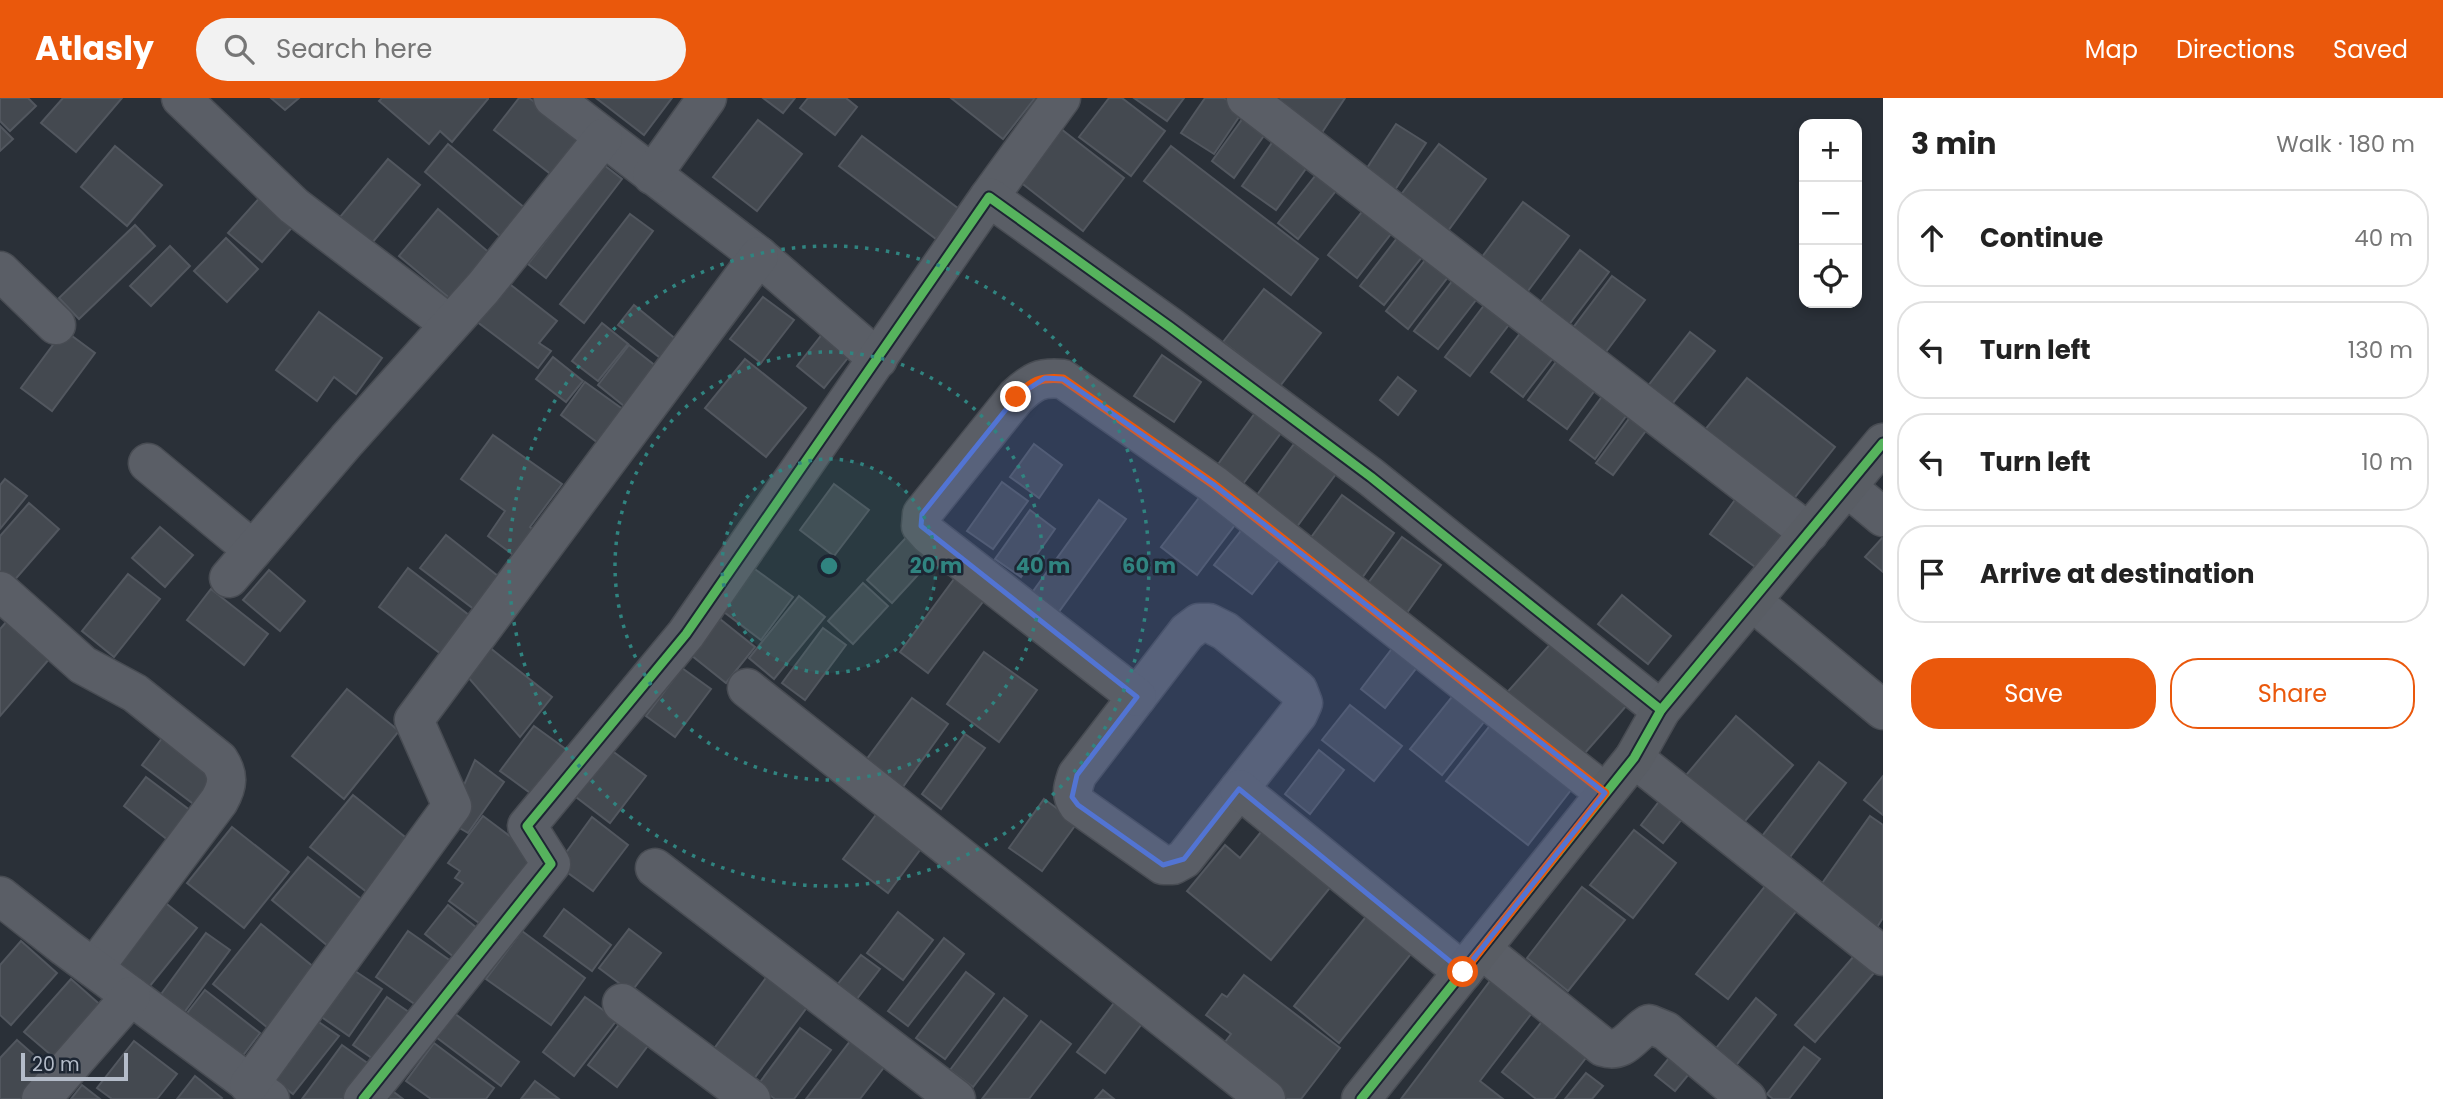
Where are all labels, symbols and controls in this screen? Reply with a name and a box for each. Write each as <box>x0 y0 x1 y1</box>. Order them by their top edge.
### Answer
search box <box>196 18 686 81</box>
text: Atlasly <box>35 25 154 72</box>
icon: search <box>220 30 258 68</box>
text: Search here <box>276 31 432 67</box>
text: Map <box>2085 33 2138 66</box>
text: Directions <box>2176 33 2295 66</box>
text: Saved <box>2333 33 2408 66</box>
map controls <box>1799 119 1862 308</box>
button: + <box>1799 119 1862 182</box>
text: 3 min <box>1911 122 1996 165</box>
text: Walk · 180 m <box>2276 128 2415 160</box>
button: − <box>1799 182 1862 245</box>
icon: ahead <box>1913 219 1951 257</box>
text: Continue <box>1980 220 2103 256</box>
text: 40 m <box>2354 222 2413 254</box>
button: locate <box>1799 245 1862 308</box>
icon: left <box>1913 331 1951 369</box>
text: Turn left <box>1980 332 2091 368</box>
text: 130 m <box>2348 334 2413 366</box>
route end <box>1000 381 1031 412</box>
icon: left <box>1913 443 1951 481</box>
text: Turn left <box>1980 444 2091 480</box>
text: 10 m <box>2361 446 2413 478</box>
text: 20 m <box>910 551 962 580</box>
text: 40 m <box>1016 551 1070 580</box>
text: 60 m <box>1122 551 1176 580</box>
centre of rings <box>817 554 841 578</box>
icon: arrive <box>1913 555 1951 593</box>
text: Arrive at destination <box>1980 556 2255 592</box>
button: Save <box>1911 658 2156 729</box>
button: Share <box>2170 658 2415 729</box>
route start <box>1447 956 1478 987</box>
scale bar <box>21 1050 128 1082</box>
text: 20 m <box>32 1051 80 1078</box>

